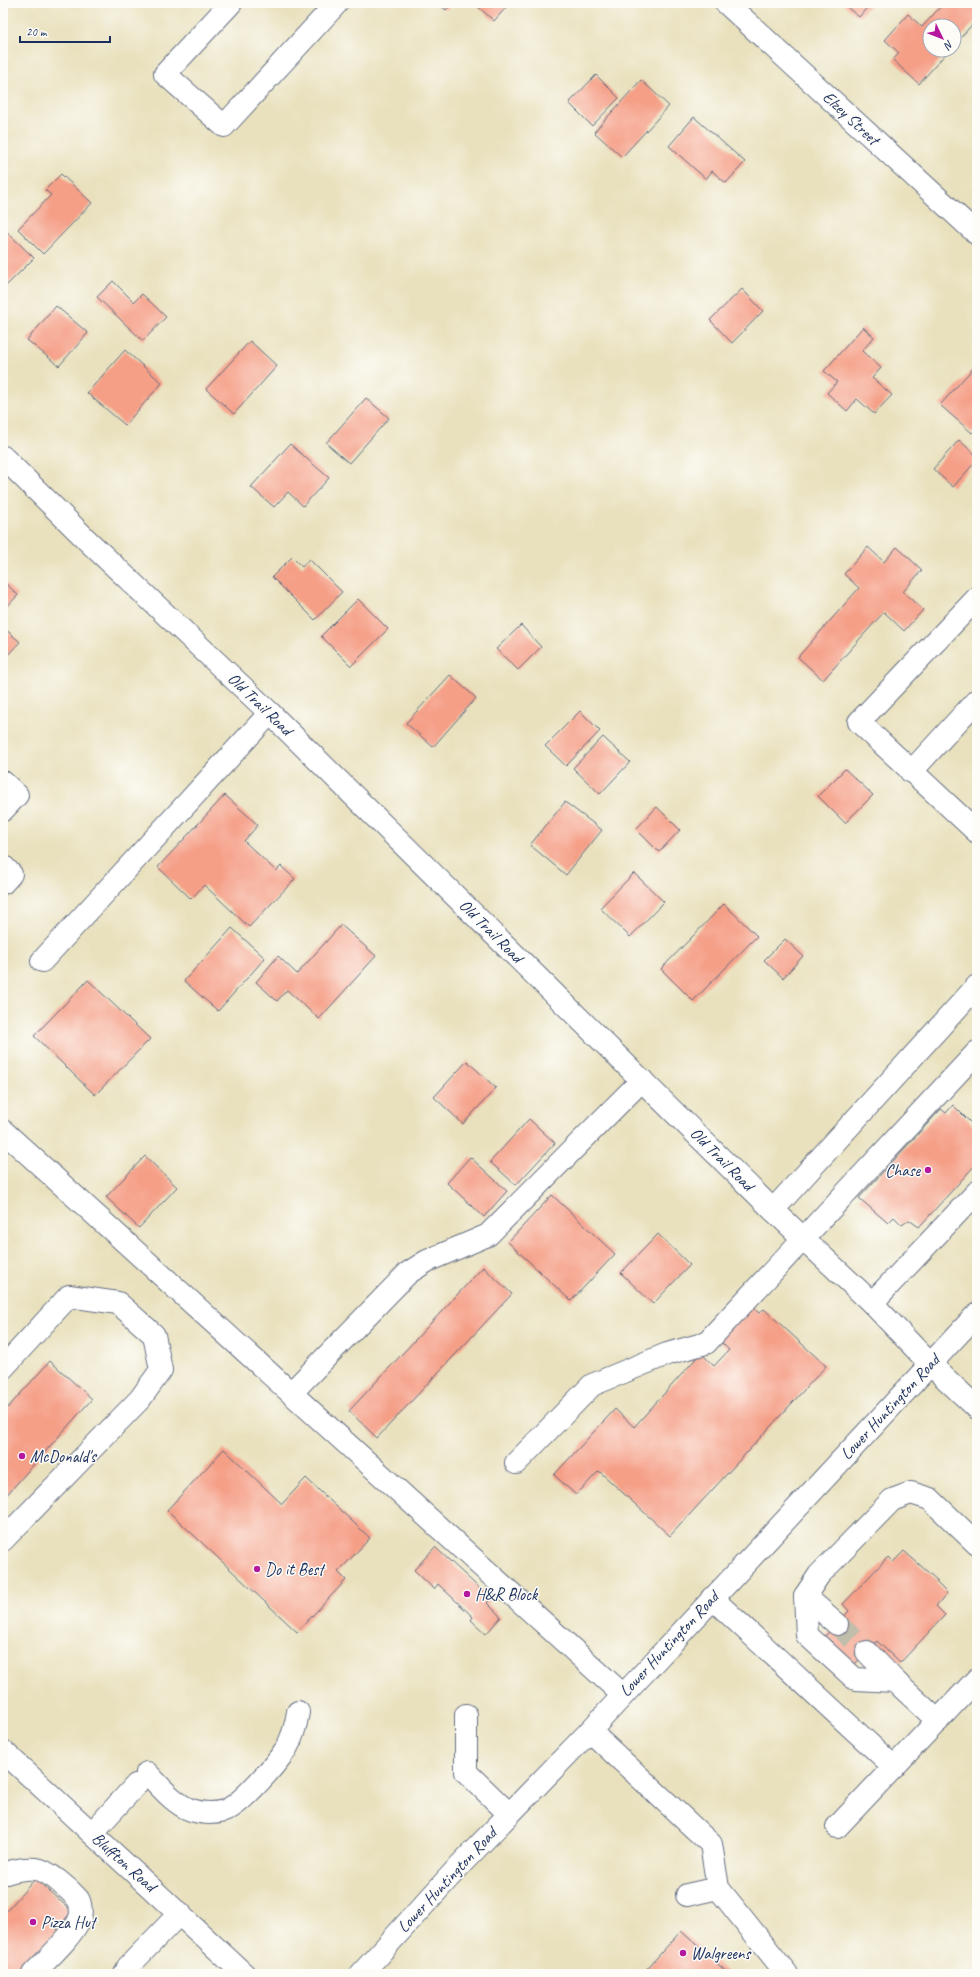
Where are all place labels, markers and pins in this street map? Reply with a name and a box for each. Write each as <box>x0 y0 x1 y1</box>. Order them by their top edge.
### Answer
place label: Chase <box>885 1160 921 1181</box>
marker: Chase <box>923 1165 933 1175</box>
place label: McDonald's <box>30 1446 98 1467</box>
marker: McDonald's <box>17 1451 27 1461</box>
place label: Do it Best <box>265 1559 326 1580</box>
marker: Do it Best <box>252 1564 262 1574</box>
place label: H&R Block <box>475 1584 539 1605</box>
marker: H&R Block <box>462 1589 472 1599</box>
place label: Pizza Hut <box>41 1912 98 1933</box>
marker: Pizza Hut <box>28 1917 38 1927</box>
place label: Walgreens <box>691 1943 751 1964</box>
marker: Walgreens <box>678 1948 688 1958</box>

